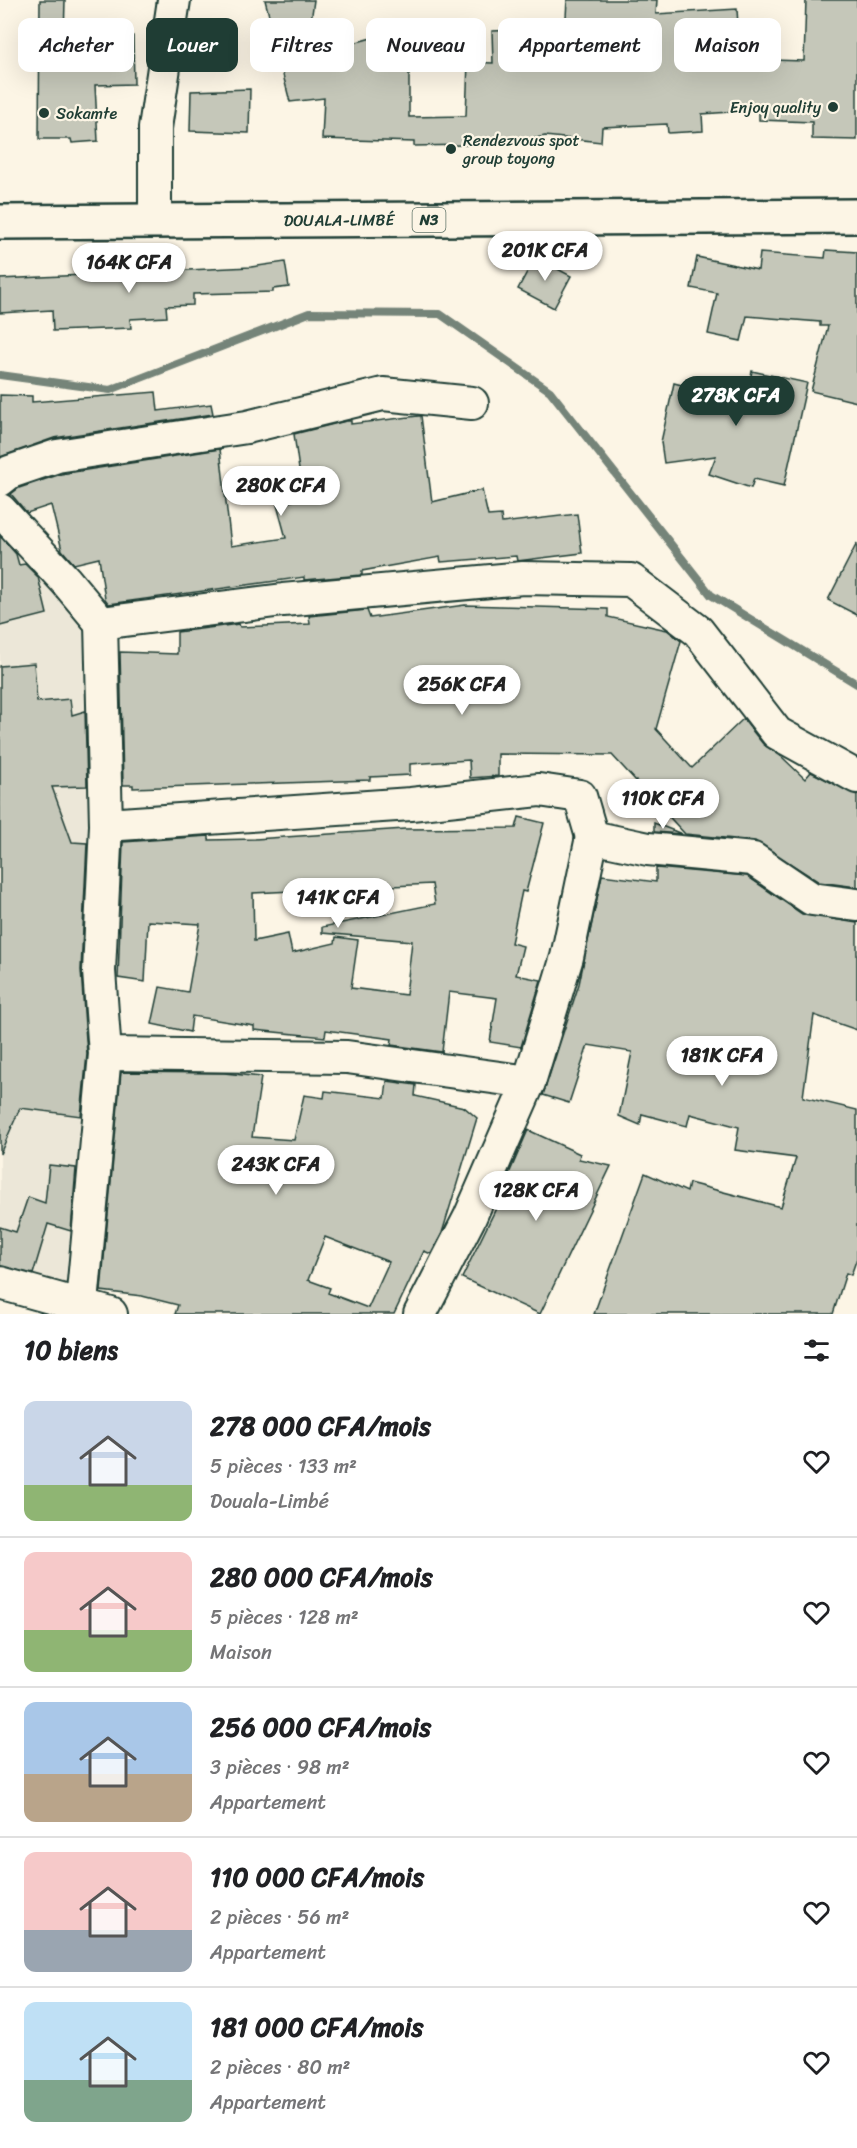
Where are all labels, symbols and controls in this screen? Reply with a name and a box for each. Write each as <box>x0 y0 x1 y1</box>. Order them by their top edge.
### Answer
chip: Acheter <box>18 18 134 72</box>
chip: Louer <box>146 18 238 72</box>
chip: Filtres <box>250 18 354 72</box>
chip: Nouveau <box>366 18 486 72</box>
chip: Appartement <box>498 18 662 72</box>
chip: Maison <box>674 18 781 72</box>
place label: Enjoy quality <box>730 93 822 122</box>
place label: Sokamte <box>56 99 117 128</box>
marker: Enjoy quality <box>826 100 840 114</box>
marker: Sokamte <box>37 106 51 120</box>
place label: Rendezvous spot group toyong <box>461 126 579 173</box>
marker: Rendezvous spot group toyong <box>444 142 458 156</box>
street label: DOUALA-LIMBÉ <box>284 205 396 235</box>
road number: N3 <box>412 208 446 232</box>
pin: 201K CFA <box>483 231 607 282</box>
text: 201K CFA <box>502 233 588 268</box>
pin: 164K CFA <box>67 243 191 294</box>
text: 164K CFA <box>86 245 172 280</box>
pin: 278K CFA <box>674 376 798 427</box>
text: 278K CFA <box>692 378 780 413</box>
pin: 280K CFA <box>219 466 343 517</box>
text: 280K CFA <box>236 468 326 503</box>
pin: 256K CFA <box>400 665 524 716</box>
text: 256K CFA <box>418 667 506 702</box>
pin: 110K CFA <box>601 779 725 830</box>
text: 110K CFA <box>621 781 705 816</box>
pin: 141K CFA <box>276 878 400 929</box>
text: 141K CFA <box>296 880 380 915</box>
pin: 181K CFA <box>660 1036 784 1087</box>
text: 181K CFA <box>680 1038 764 1073</box>
pin: 243K CFA <box>214 1145 338 1196</box>
text: 243K CFA <box>232 1147 320 1182</box>
pin: 128K CFA <box>474 1171 598 1222</box>
text: 128K CFA <box>493 1173 579 1208</box>
text: 10 biens <box>24 1327 118 1373</box>
icon: filters <box>800 1334 833 1367</box>
text: 278 000 CFA/mois <box>210 1403 431 1449</box>
icon: home <box>72 1425 144 1497</box>
icon: heart <box>800 1445 833 1478</box>
text: 5 pièces · 133 m² <box>210 1449 357 1484</box>
text: Douala-Limbé <box>210 1484 329 1519</box>
text: 280 000 CFA/mois <box>210 1554 433 1600</box>
icon: home <box>72 1576 144 1648</box>
icon: heart <box>800 1596 833 1629</box>
text: 5 pièces · 128 m² <box>210 1600 359 1635</box>
text: Maison <box>210 1635 272 1670</box>
text: 256 000 CFA/mois <box>210 1704 431 1750</box>
icon: home <box>72 1726 144 1798</box>
icon: heart <box>800 1746 833 1779</box>
text: 3 pièces · 98 m² <box>210 1750 350 1785</box>
text: Appartement <box>210 1785 326 1820</box>
text: 110 000 CFA/mois <box>210 1854 424 1900</box>
icon: home <box>72 1876 144 1948</box>
icon: heart <box>800 1896 833 1929</box>
text: 2 pièces · 56 m² <box>210 1900 349 1935</box>
text: Appartement <box>210 1935 326 1970</box>
text: 181 000 CFA/mois <box>210 2004 423 2050</box>
icon: home <box>72 2026 144 2098</box>
icon: heart <box>800 2046 833 2079</box>
text: 2 pièces · 80 m² <box>210 2050 350 2085</box>
text: Appartement <box>210 2085 326 2120</box>

